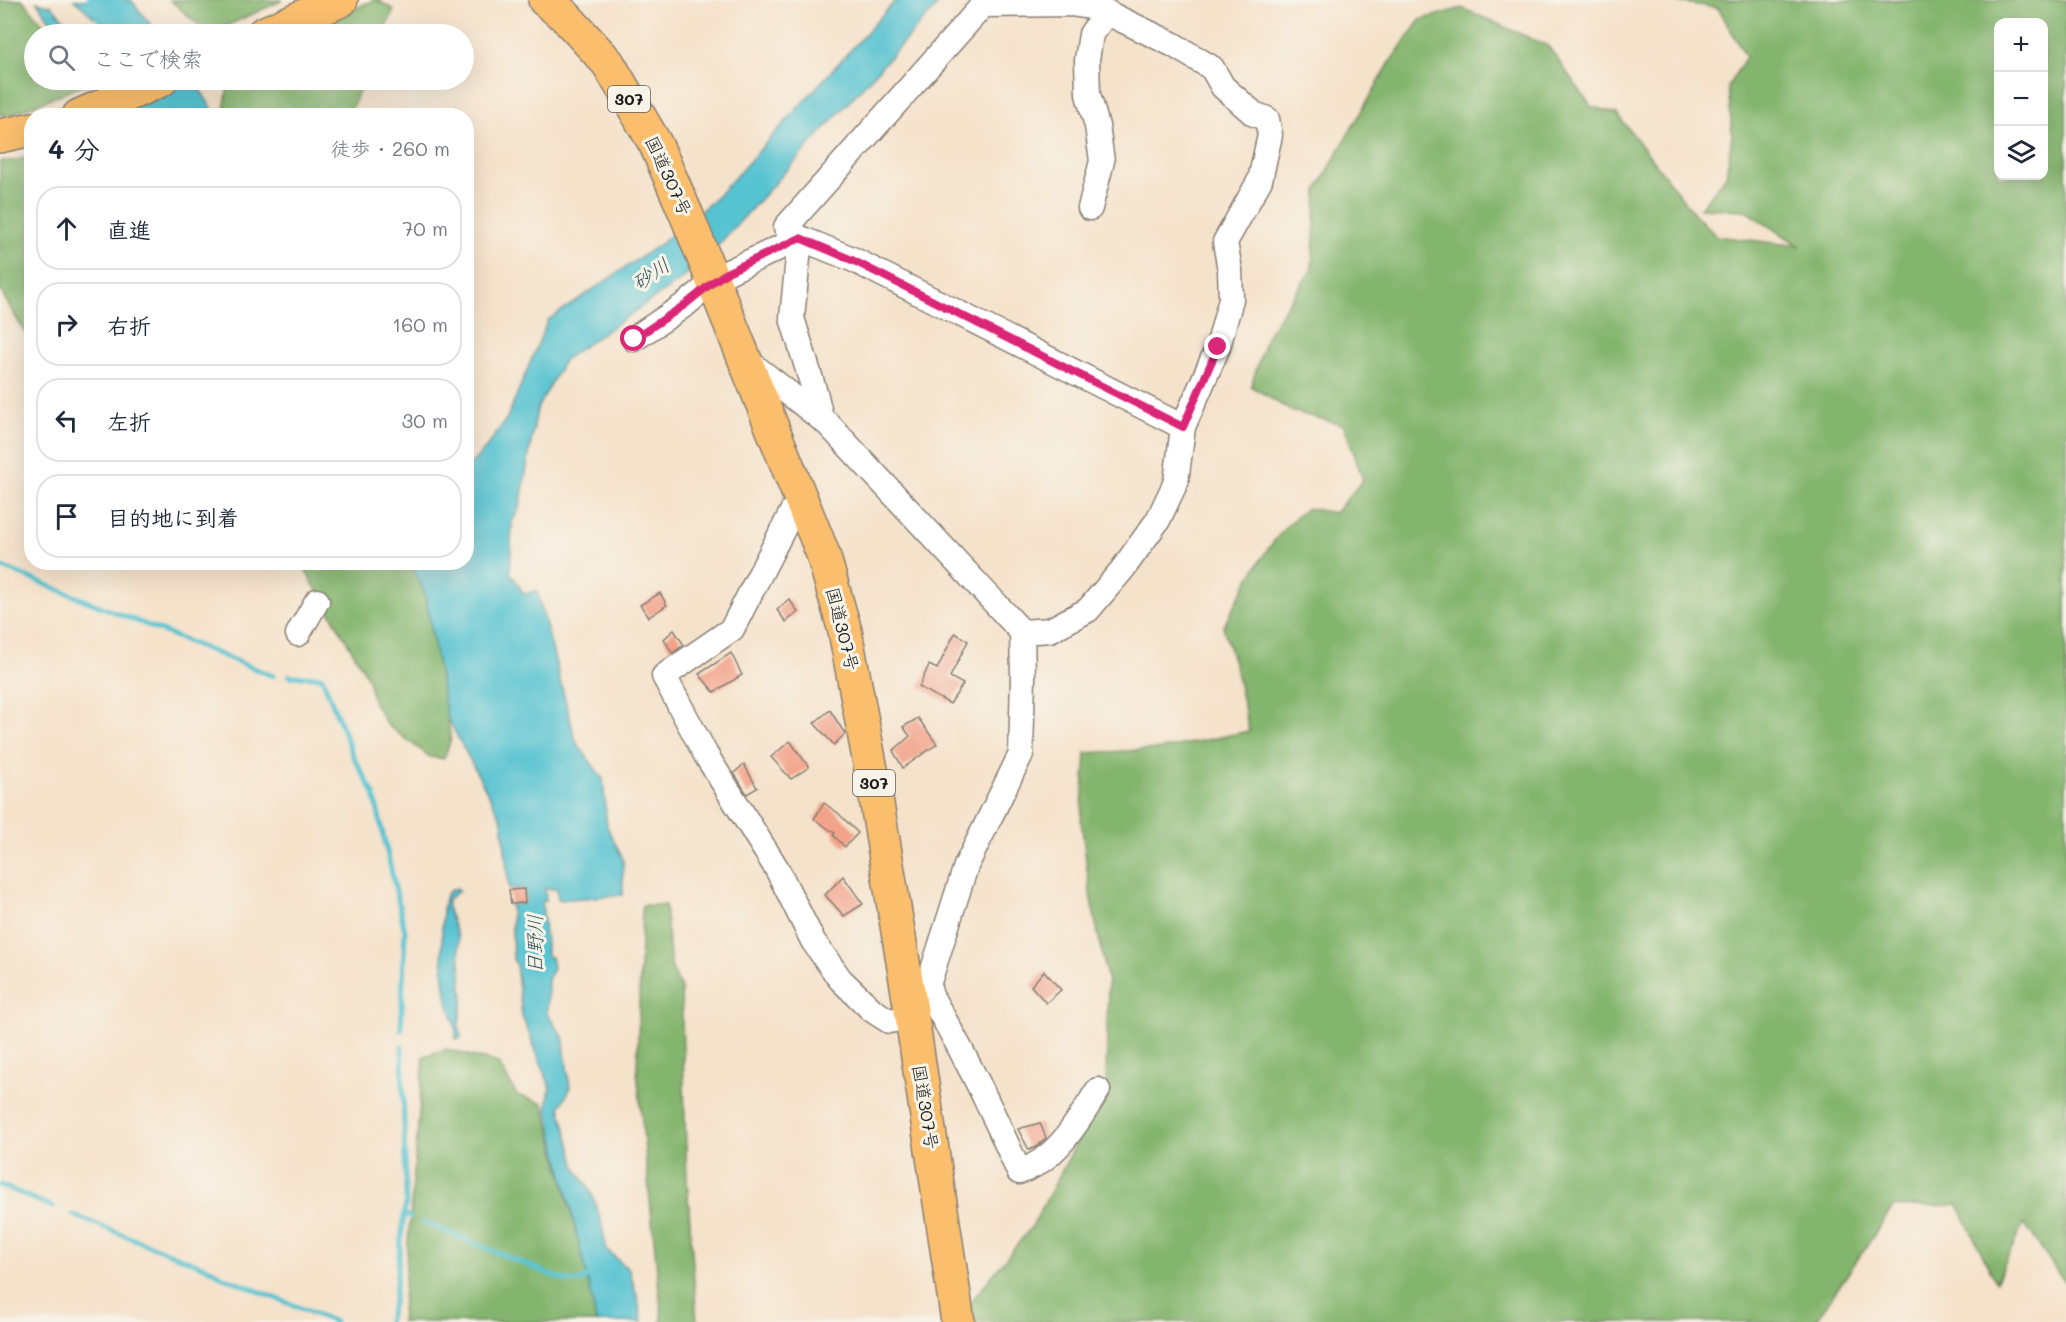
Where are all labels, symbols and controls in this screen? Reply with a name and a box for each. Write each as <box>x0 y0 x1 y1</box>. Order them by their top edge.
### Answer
map controls <box>1994 18 2048 180</box>
button: + <box>1994 18 2048 72</box>
search box <box>24 24 474 90</box>
icon: search <box>45 41 78 74</box>
text: ここで検索 <box>93 44 203 73</box>
button: − <box>1994 72 2048 126</box>
road number: 307 <box>608 86 650 112</box>
button: layers <box>1994 126 2048 180</box>
text: 4 分 <box>48 132 100 166</box>
street label: 国道307号 <box>640 132 698 219</box>
text: 徒歩 · 260 m <box>331 135 450 161</box>
icon: ahead <box>50 212 83 245</box>
text: 直進 <box>107 215 151 244</box>
text: 70 m <box>402 215 448 241</box>
water label: 砂川 <box>627 251 674 295</box>
icon: right <box>50 308 83 341</box>
text: 右折 <box>107 311 151 340</box>
text: 160 m <box>392 311 448 337</box>
route start <box>620 325 646 351</box>
route end <box>1204 333 1230 359</box>
icon: left <box>50 404 83 437</box>
text: 左折 <box>107 407 151 436</box>
text: 30 m <box>402 407 448 433</box>
icon: arrive <box>50 500 83 533</box>
text: 目的地に到着 <box>107 503 239 532</box>
street label: 国道307号 <box>821 584 865 673</box>
road number: 307 <box>853 770 895 796</box>
water label: 日野川 <box>521 914 547 974</box>
street label: 国道307号 <box>907 1063 945 1151</box>

